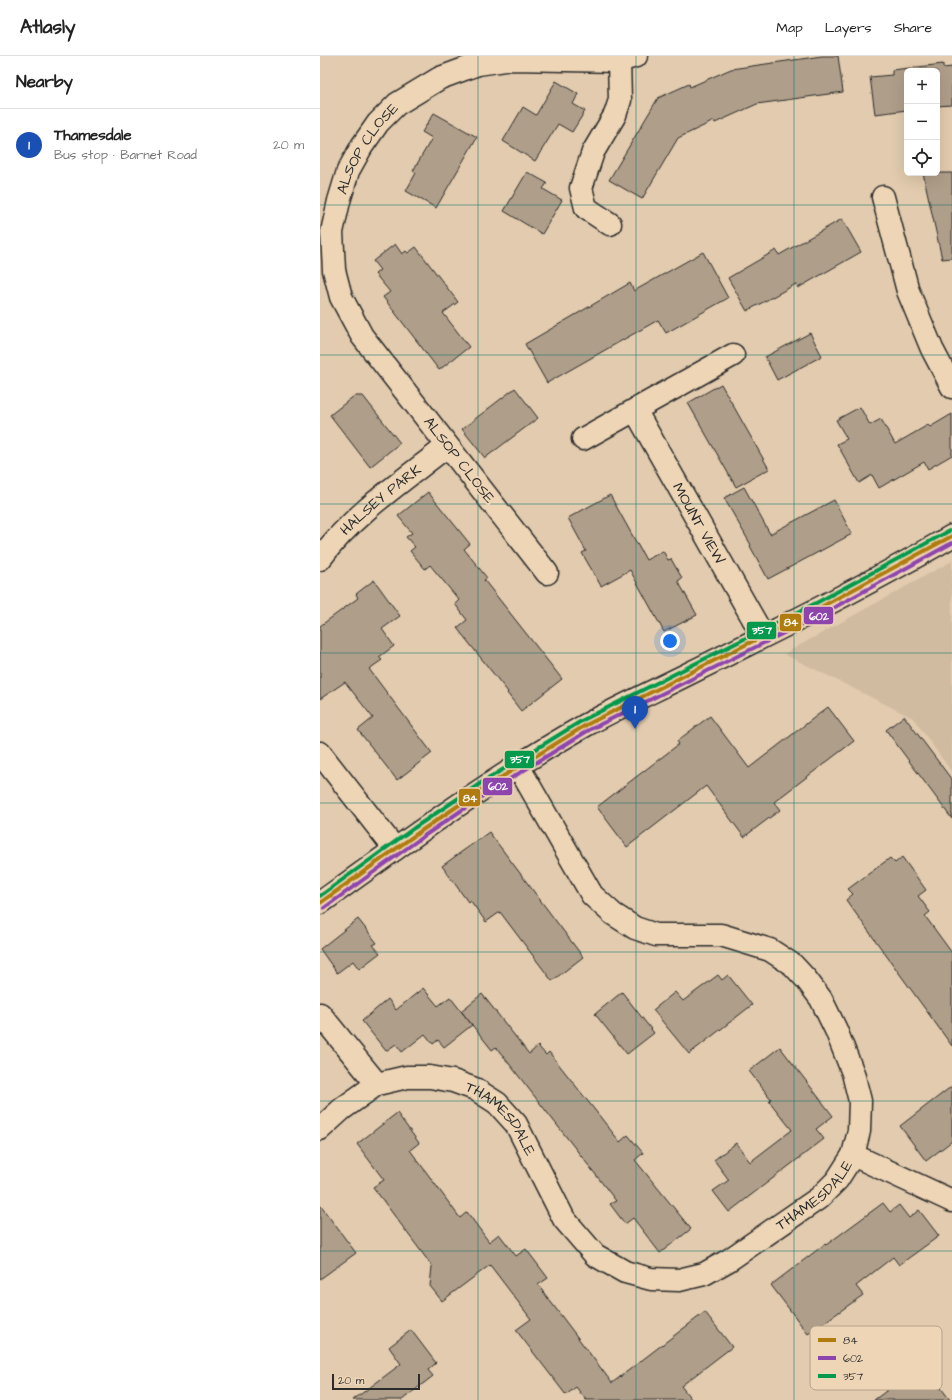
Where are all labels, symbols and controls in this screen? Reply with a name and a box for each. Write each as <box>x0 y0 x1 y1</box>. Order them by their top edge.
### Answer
text: Atlasly <box>20 14 75 41</box>
text: Map <box>776 18 803 38</box>
text: Layers <box>825 18 872 38</box>
text: Share <box>894 18 932 38</box>
map controls <box>904 68 940 176</box>
button: + <box>904 68 940 104</box>
text: Nearby <box>16 70 73 94</box>
street label: ALSOP CLOSE <box>331 98 403 196</box>
button: − <box>904 104 940 140</box>
text: Thamesdale <box>54 125 132 146</box>
text: 1 <box>28 136 30 154</box>
text: 20 m <box>273 136 304 154</box>
button: locate <box>904 140 940 176</box>
text: Bus stop · Barnet Road <box>54 146 197 164</box>
street label: ALSOP CLOSE <box>418 412 500 508</box>
street label: HALSEY PARK <box>335 459 426 540</box>
street label: MOUNT VIEW <box>668 479 730 568</box>
line badge: 602 <box>803 606 834 625</box>
text: 602 <box>809 609 830 624</box>
line badge: 84 <box>779 613 802 632</box>
text: 84 <box>784 615 799 630</box>
line badge: 357 <box>746 621 777 640</box>
text: 357 <box>751 623 772 638</box>
your location <box>660 631 680 651</box>
pin: 1 <box>622 696 648 729</box>
line badge: 357 <box>504 750 535 769</box>
text: 357 <box>509 752 530 767</box>
line badge: 602 <box>482 777 513 796</box>
text: 602 <box>488 779 509 794</box>
line badge: 84 <box>458 788 481 807</box>
text: 84 <box>463 791 478 806</box>
street label: THAMESDALE <box>463 1076 541 1159</box>
street label: THAMESDALE <box>771 1156 858 1235</box>
legend <box>810 1326 942 1390</box>
text: 84 <box>843 1333 858 1348</box>
text: 602 <box>843 1351 864 1366</box>
text: 357 <box>843 1369 863 1384</box>
scale bar <box>332 1372 420 1391</box>
text: 20 m <box>338 1373 364 1388</box>

